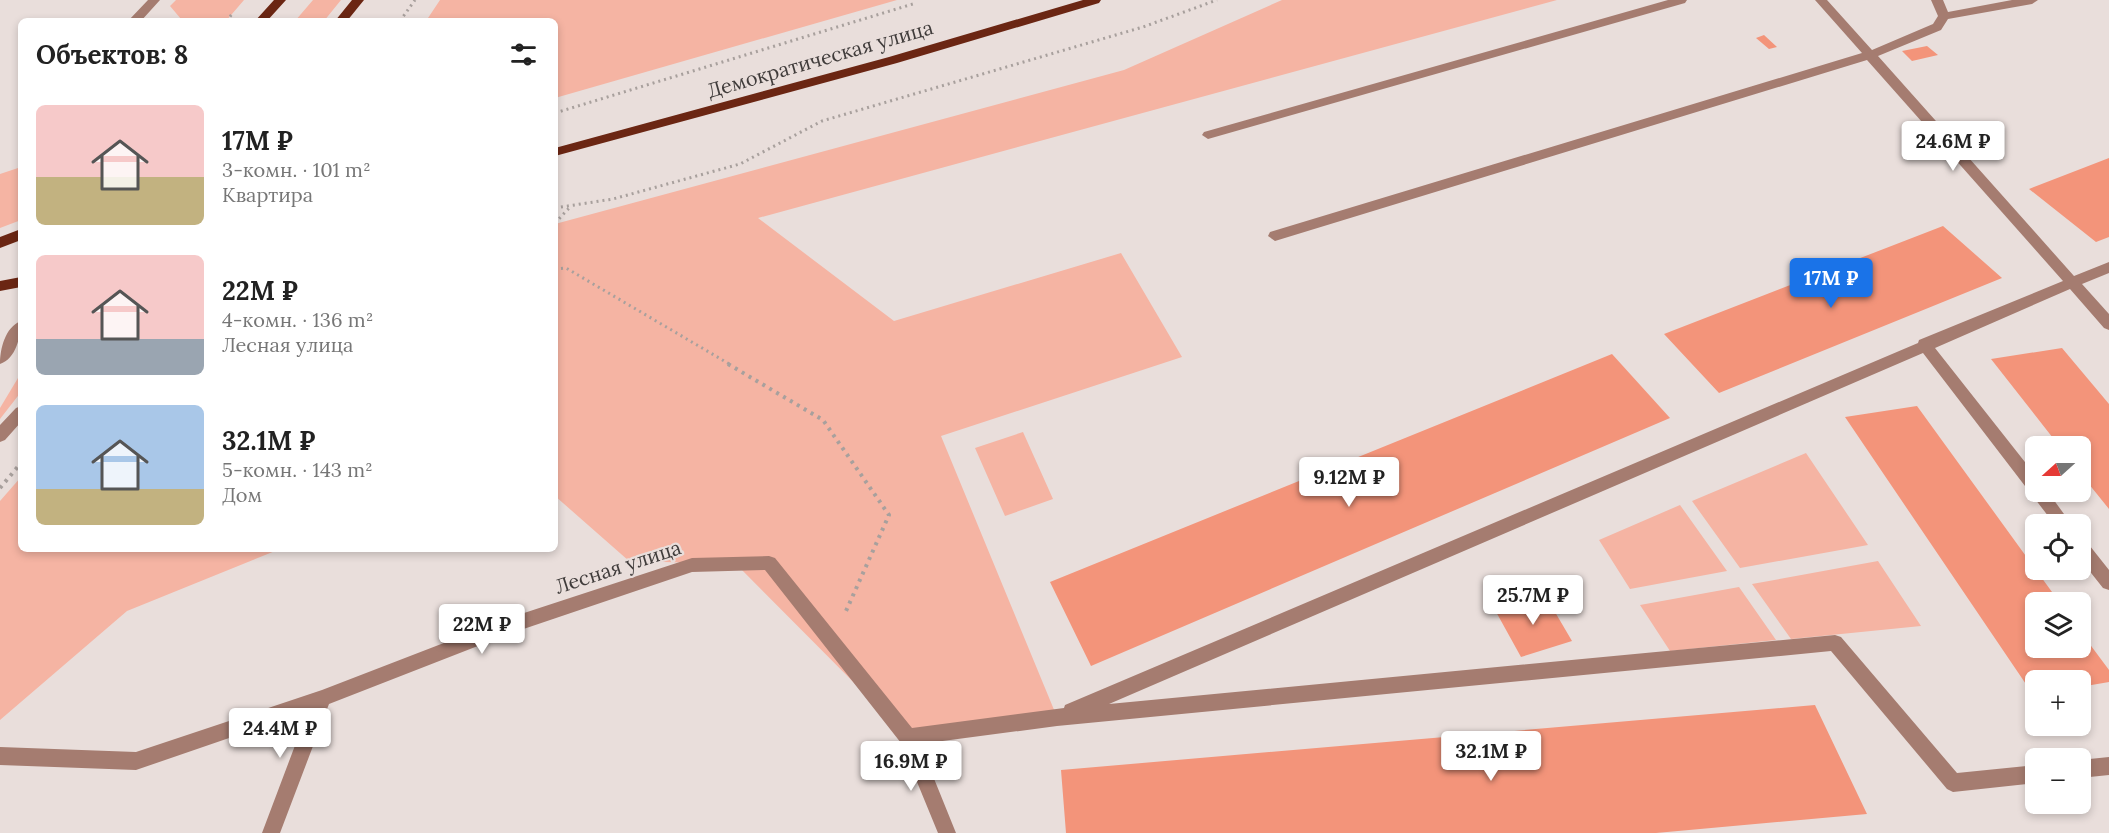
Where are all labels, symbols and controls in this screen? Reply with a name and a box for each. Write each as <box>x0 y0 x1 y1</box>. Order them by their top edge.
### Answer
street label: Демократическая улица <box>704 14 936 103</box>
text: Объектов: 8 <box>36 38 189 71</box>
icon: filters <box>507 38 540 71</box>
pin: 24.6M ₽ <box>1898 121 2008 172</box>
text: 17M ₽ <box>222 124 293 157</box>
text: 24.6M ₽ <box>1916 128 1990 153</box>
icon: home <box>84 129 156 201</box>
text: 3-комн. · 101 m² <box>222 157 371 182</box>
text: Квартира <box>222 182 313 207</box>
pin: 17M ₽ <box>1789 258 1873 309</box>
text: 17M ₽ <box>1804 265 1858 290</box>
text: 22M ₽ <box>222 274 298 307</box>
icon: home <box>84 279 156 351</box>
text: 4-комн. · 136 m² <box>222 307 373 332</box>
text: Лесная улица <box>222 332 353 357</box>
text: 32.1M ₽ <box>222 424 315 457</box>
icon: home <box>84 429 156 501</box>
north arrow <box>2025 436 2091 502</box>
map controls <box>2025 436 2091 814</box>
text: 5-комн. · 143 m² <box>222 457 373 482</box>
pin: 9.12M ₽ <box>1294 457 1404 508</box>
text: 9.12M ₽ <box>1313 464 1385 489</box>
text: Дом <box>222 482 262 507</box>
button: locate <box>2025 514 2091 580</box>
street label: Лесная улица <box>552 534 684 599</box>
pin: 25.7M ₽ <box>1478 575 1588 626</box>
text: 25.7M ₽ <box>1497 582 1569 607</box>
button: layers <box>2025 592 2091 658</box>
pin: 22M ₽ <box>440 604 524 655</box>
text: 22M ₽ <box>453 611 511 636</box>
button: + <box>2025 670 2091 736</box>
pin: 24.4M ₽ <box>225 708 335 759</box>
text: 24.4M ₽ <box>243 715 317 740</box>
pin: 32.1M ₽ <box>1436 731 1546 782</box>
text: 32.1M ₽ <box>1455 738 1527 763</box>
pin: 16.9M ₽ <box>856 741 966 792</box>
text: 16.9M ₽ <box>875 748 947 773</box>
button: − <box>2025 748 2091 814</box>

